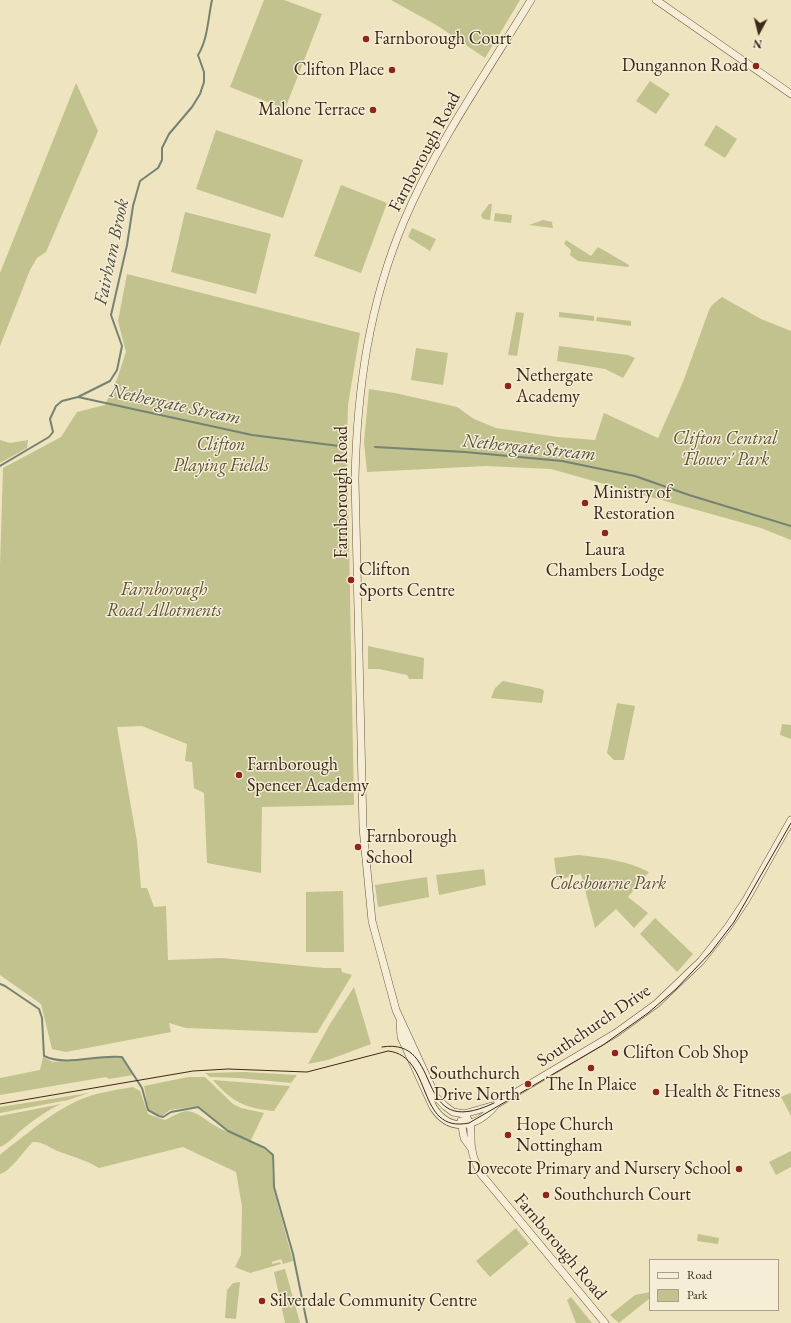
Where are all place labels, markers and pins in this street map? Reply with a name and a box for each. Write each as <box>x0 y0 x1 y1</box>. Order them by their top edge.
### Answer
place label: Farnborough Court <box>374 28 512 50</box>
marker: Farnborough Court <box>361 34 371 44</box>
place label: Dungannon Road <box>622 55 748 77</box>
place label: Clifton Place <box>294 59 384 81</box>
marker: Dungannon Road <box>751 61 761 71</box>
marker: Clifton Place <box>387 65 397 75</box>
place label: Malone Terrace <box>258 99 365 121</box>
marker: Malone Terrace <box>368 105 378 115</box>
place label: Nethergate Academy <box>516 365 593 408</box>
marker: Nethergate Academy <box>503 381 513 391</box>
place label: Ministry of Restoration <box>593 482 675 524</box>
marker: Ministry of Restoration <box>580 498 590 508</box>
marker: Laura Chambers Lodge <box>600 528 610 538</box>
place label: Laura Chambers Lodge <box>546 539 664 582</box>
place label: Clifton Sports Centre <box>359 559 455 602</box>
marker: Clifton Sports Centre <box>346 575 356 585</box>
place label: Farnborough Spencer Academy <box>247 754 369 796</box>
marker: Farnborough Spencer Academy <box>234 770 244 780</box>
place label: Farnborough School <box>366 826 457 868</box>
marker: Farnborough School <box>353 842 363 852</box>
place label: Clifton Cob Shop <box>623 1042 748 1064</box>
marker: Clifton Cob Shop <box>610 1048 620 1058</box>
place label: Southchurch Drive North <box>430 1063 520 1106</box>
marker: The In Plaice <box>586 1063 596 1073</box>
place label: The In Plaice <box>545 1074 637 1096</box>
marker: Southchurch Drive North <box>523 1079 533 1089</box>
place label: Health & Fitness <box>664 1081 780 1103</box>
marker: Health & Fitness <box>651 1087 661 1097</box>
place label: Hope Church Nottingham <box>516 1114 614 1156</box>
marker: Hope Church Nottingham <box>503 1130 513 1140</box>
place label: Dovecote Primary and Nursery School <box>467 1158 731 1180</box>
marker: Dovecote Primary and Nursery School <box>734 1164 744 1174</box>
place label: Southchurch Court <box>554 1184 691 1206</box>
marker: Southchurch Court <box>541 1190 551 1200</box>
place label: Silverdale Community Centre <box>270 1290 477 1312</box>
marker: Silverdale Community Centre <box>257 1296 267 1306</box>

